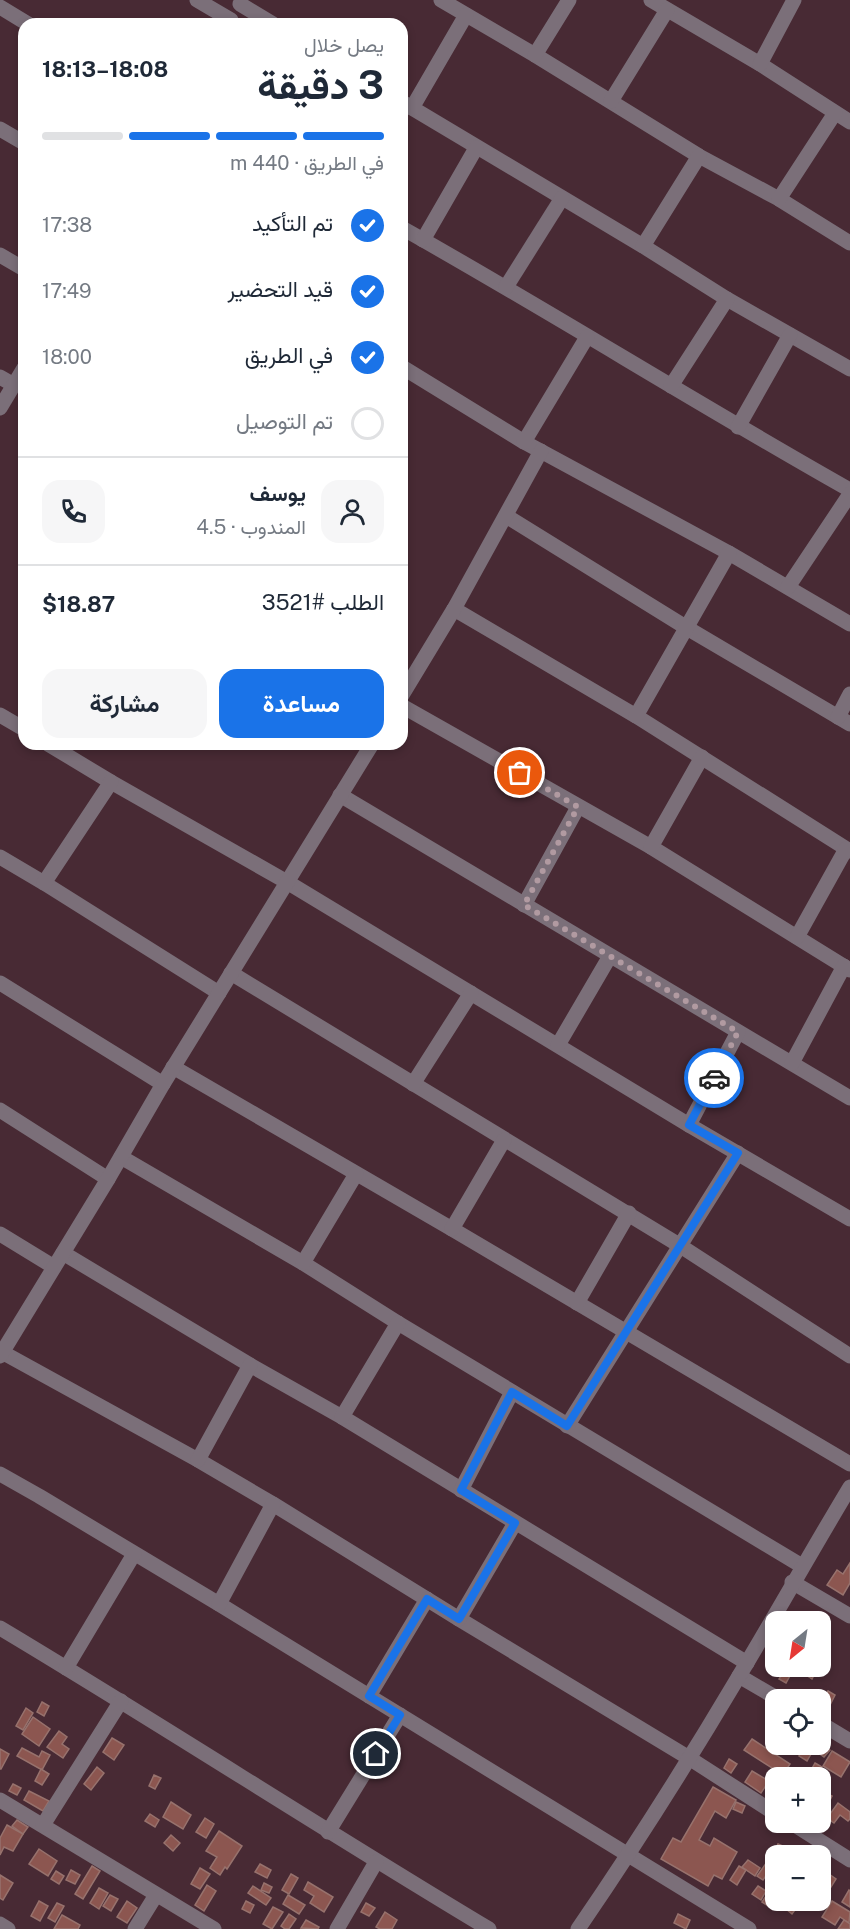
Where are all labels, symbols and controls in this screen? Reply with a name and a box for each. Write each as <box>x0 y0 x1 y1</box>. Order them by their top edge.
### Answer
text: يصل خلال <box>304 33 384 57</box>
text: 18:08–18:13 <box>42 56 168 82</box>
text: 3 دقيقة <box>257 62 384 108</box>
text: في الطريق · 440 m <box>230 151 384 175</box>
icon: check <box>351 209 384 242</box>
text: تم التأكيد <box>252 210 333 236</box>
text: 17:38 <box>42 213 92 237</box>
icon: check <box>351 275 384 308</box>
text: قيد التحضير <box>227 276 333 302</box>
text: 17:49 <box>42 279 92 303</box>
icon: check <box>351 341 384 374</box>
text: في الطريق <box>245 342 333 368</box>
text: 18:00 <box>42 345 92 369</box>
text: تم التوصيل <box>236 408 333 434</box>
button: phone <box>42 480 105 543</box>
text: يوسف <box>250 480 306 506</box>
button: person <box>321 480 384 543</box>
text: المندوب · 4.5 <box>196 515 306 539</box>
text: الطلب #3521 <box>262 589 384 615</box>
text: $18.87 <box>42 591 115 617</box>
button: مشاركة <box>42 669 207 738</box>
button: مساعدة <box>219 669 384 738</box>
pin <box>494 747 545 798</box>
icon: bag <box>503 756 536 789</box>
courier <box>684 1048 744 1108</box>
icon: car <box>698 1062 731 1095</box>
north arrow <box>765 1611 831 1677</box>
map controls <box>765 1611 831 1911</box>
button: locate <box>765 1689 831 1755</box>
pin <box>350 1728 401 1779</box>
icon: home <box>359 1737 392 1770</box>
button: + <box>765 1767 831 1833</box>
button: − <box>765 1845 831 1911</box>

